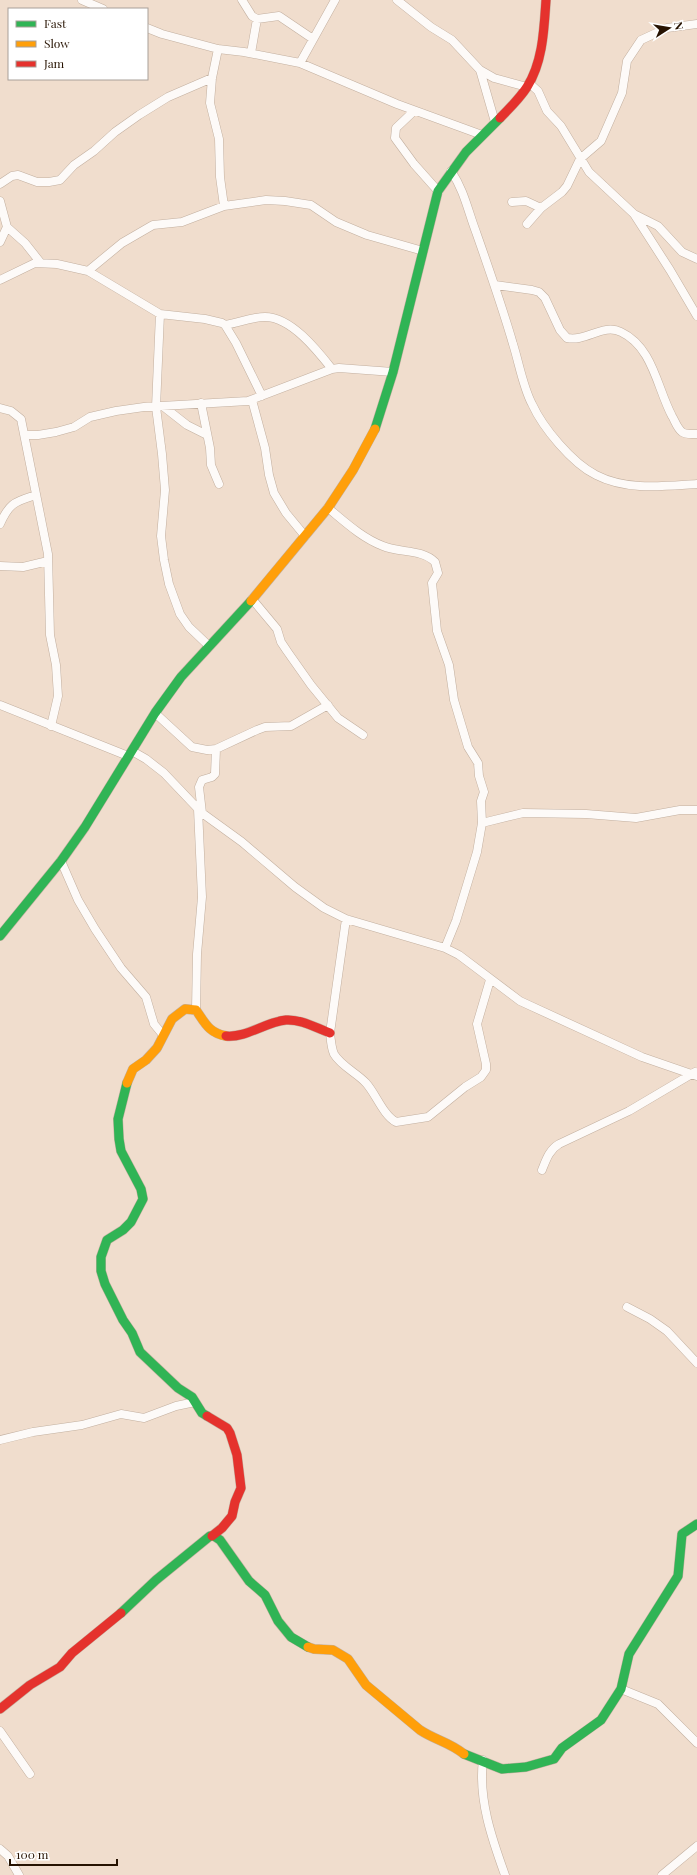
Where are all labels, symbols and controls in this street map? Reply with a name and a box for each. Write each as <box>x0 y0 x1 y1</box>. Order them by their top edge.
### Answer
legend <box>8 8 148 80</box>
north arrow <box>649 8 689 48</box>
text: Fast <box>44 15 67 31</box>
text: N <box>671 20 687 31</box>
text: Slow <box>44 35 70 51</box>
text: Jam <box>43 55 65 71</box>
scale bar <box>10 1841 117 1867</box>
text: 100 m <box>16 1846 49 1862</box>

